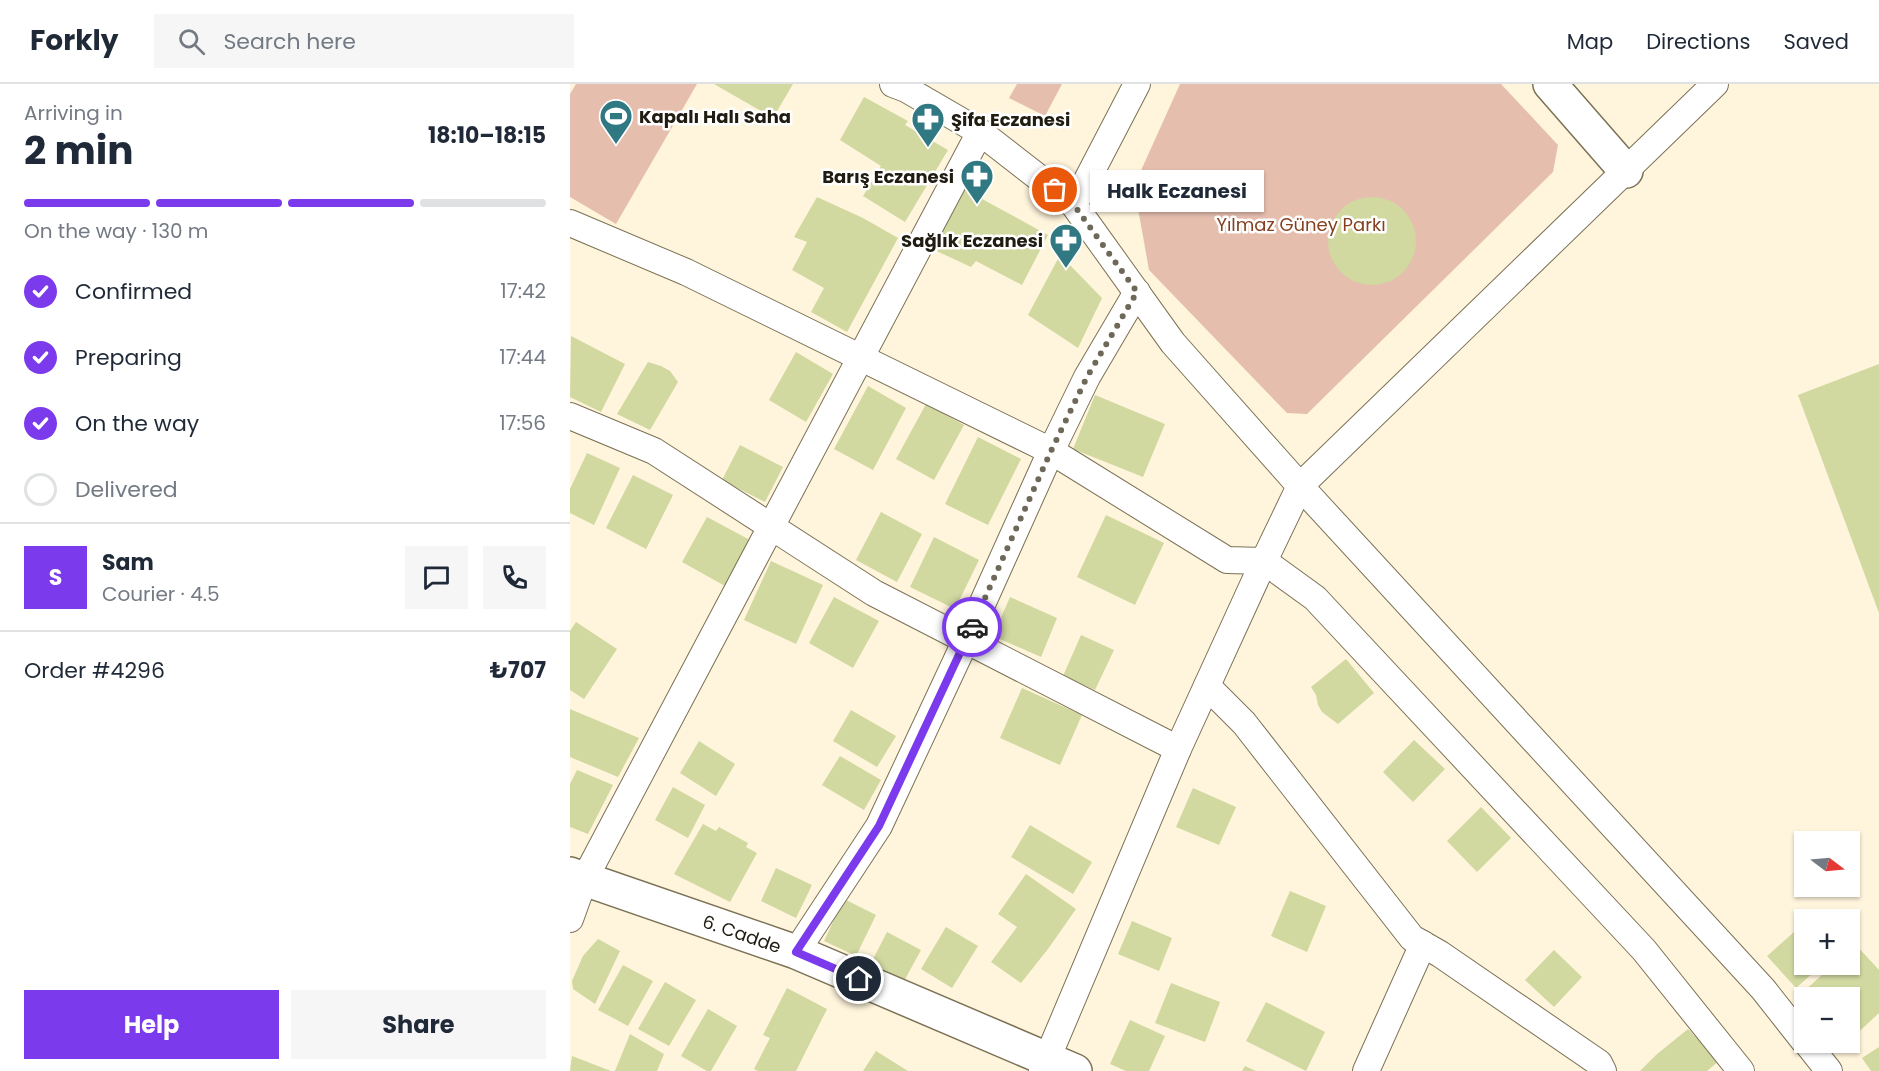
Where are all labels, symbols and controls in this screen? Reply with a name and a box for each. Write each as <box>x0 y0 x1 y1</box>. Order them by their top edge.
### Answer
search box <box>154 14 574 68</box>
text: Forkly <box>30 21 118 60</box>
icon: search <box>175 25 208 58</box>
text: Search here <box>223 26 356 57</box>
text: Map <box>1567 27 1613 56</box>
text: Directions <box>1646 27 1750 56</box>
text: Saved <box>1783 27 1849 56</box>
sports icon: Kapalı Halı Saha <box>598 98 634 145</box>
text: Arriving in <box>24 99 123 127</box>
pharmacy icon: Şifa Eczanesi <box>910 101 946 148</box>
place label: Kapalı Halı Saha <box>639 104 791 129</box>
place label: Şifa Eczanesi <box>951 107 1070 132</box>
text: 18:10–18:15 <box>428 120 546 151</box>
text: 2 min <box>24 123 134 178</box>
pharmacy icon: Barış Eczanesi <box>959 158 995 205</box>
place label: Barış Eczanesi <box>822 164 954 189</box>
pin <box>1029 164 1080 215</box>
callout: Halk Eczanesi <box>1091 169 1265 211</box>
icon: bag <box>1038 173 1071 206</box>
text: Halk Eczanesi <box>1107 177 1247 205</box>
park label: Yılmaz Güney Parkı <box>1216 212 1386 237</box>
text: On the way · 130 m <box>24 217 208 245</box>
pharmacy icon: Sağlık Eczanesi <box>1048 222 1084 269</box>
place label: Sağlık Eczanesi <box>901 228 1043 253</box>
icon: check <box>24 275 57 308</box>
text: Confirmed <box>75 276 192 307</box>
text: 17:42 <box>500 277 546 305</box>
icon: check <box>24 341 57 374</box>
text: Preparing <box>75 342 182 373</box>
text: 17:44 <box>499 343 546 371</box>
icon: check <box>24 407 57 440</box>
text: On the way <box>75 408 199 439</box>
text: 17:56 <box>499 409 546 437</box>
text: Delivered <box>75 474 178 505</box>
button: chat <box>405 546 468 609</box>
button: phone <box>483 546 546 609</box>
text: Sam <box>102 547 154 578</box>
text: S <box>49 562 62 593</box>
text: Courier · 4.5 <box>102 580 220 608</box>
courier <box>942 597 1002 657</box>
icon: car <box>956 611 989 644</box>
text: Order #4296 <box>24 655 165 686</box>
text: ₺707 <box>490 655 546 686</box>
north arrow <box>1794 831 1860 897</box>
map controls <box>1794 831 1860 1053</box>
street label: 6. Cadde <box>699 908 785 959</box>
button: + <box>1794 909 1860 975</box>
pin <box>833 953 884 1004</box>
icon: home <box>842 962 875 995</box>
button: − <box>1794 987 1860 1053</box>
button: Help <box>24 990 279 1059</box>
button: Share <box>291 990 546 1059</box>

